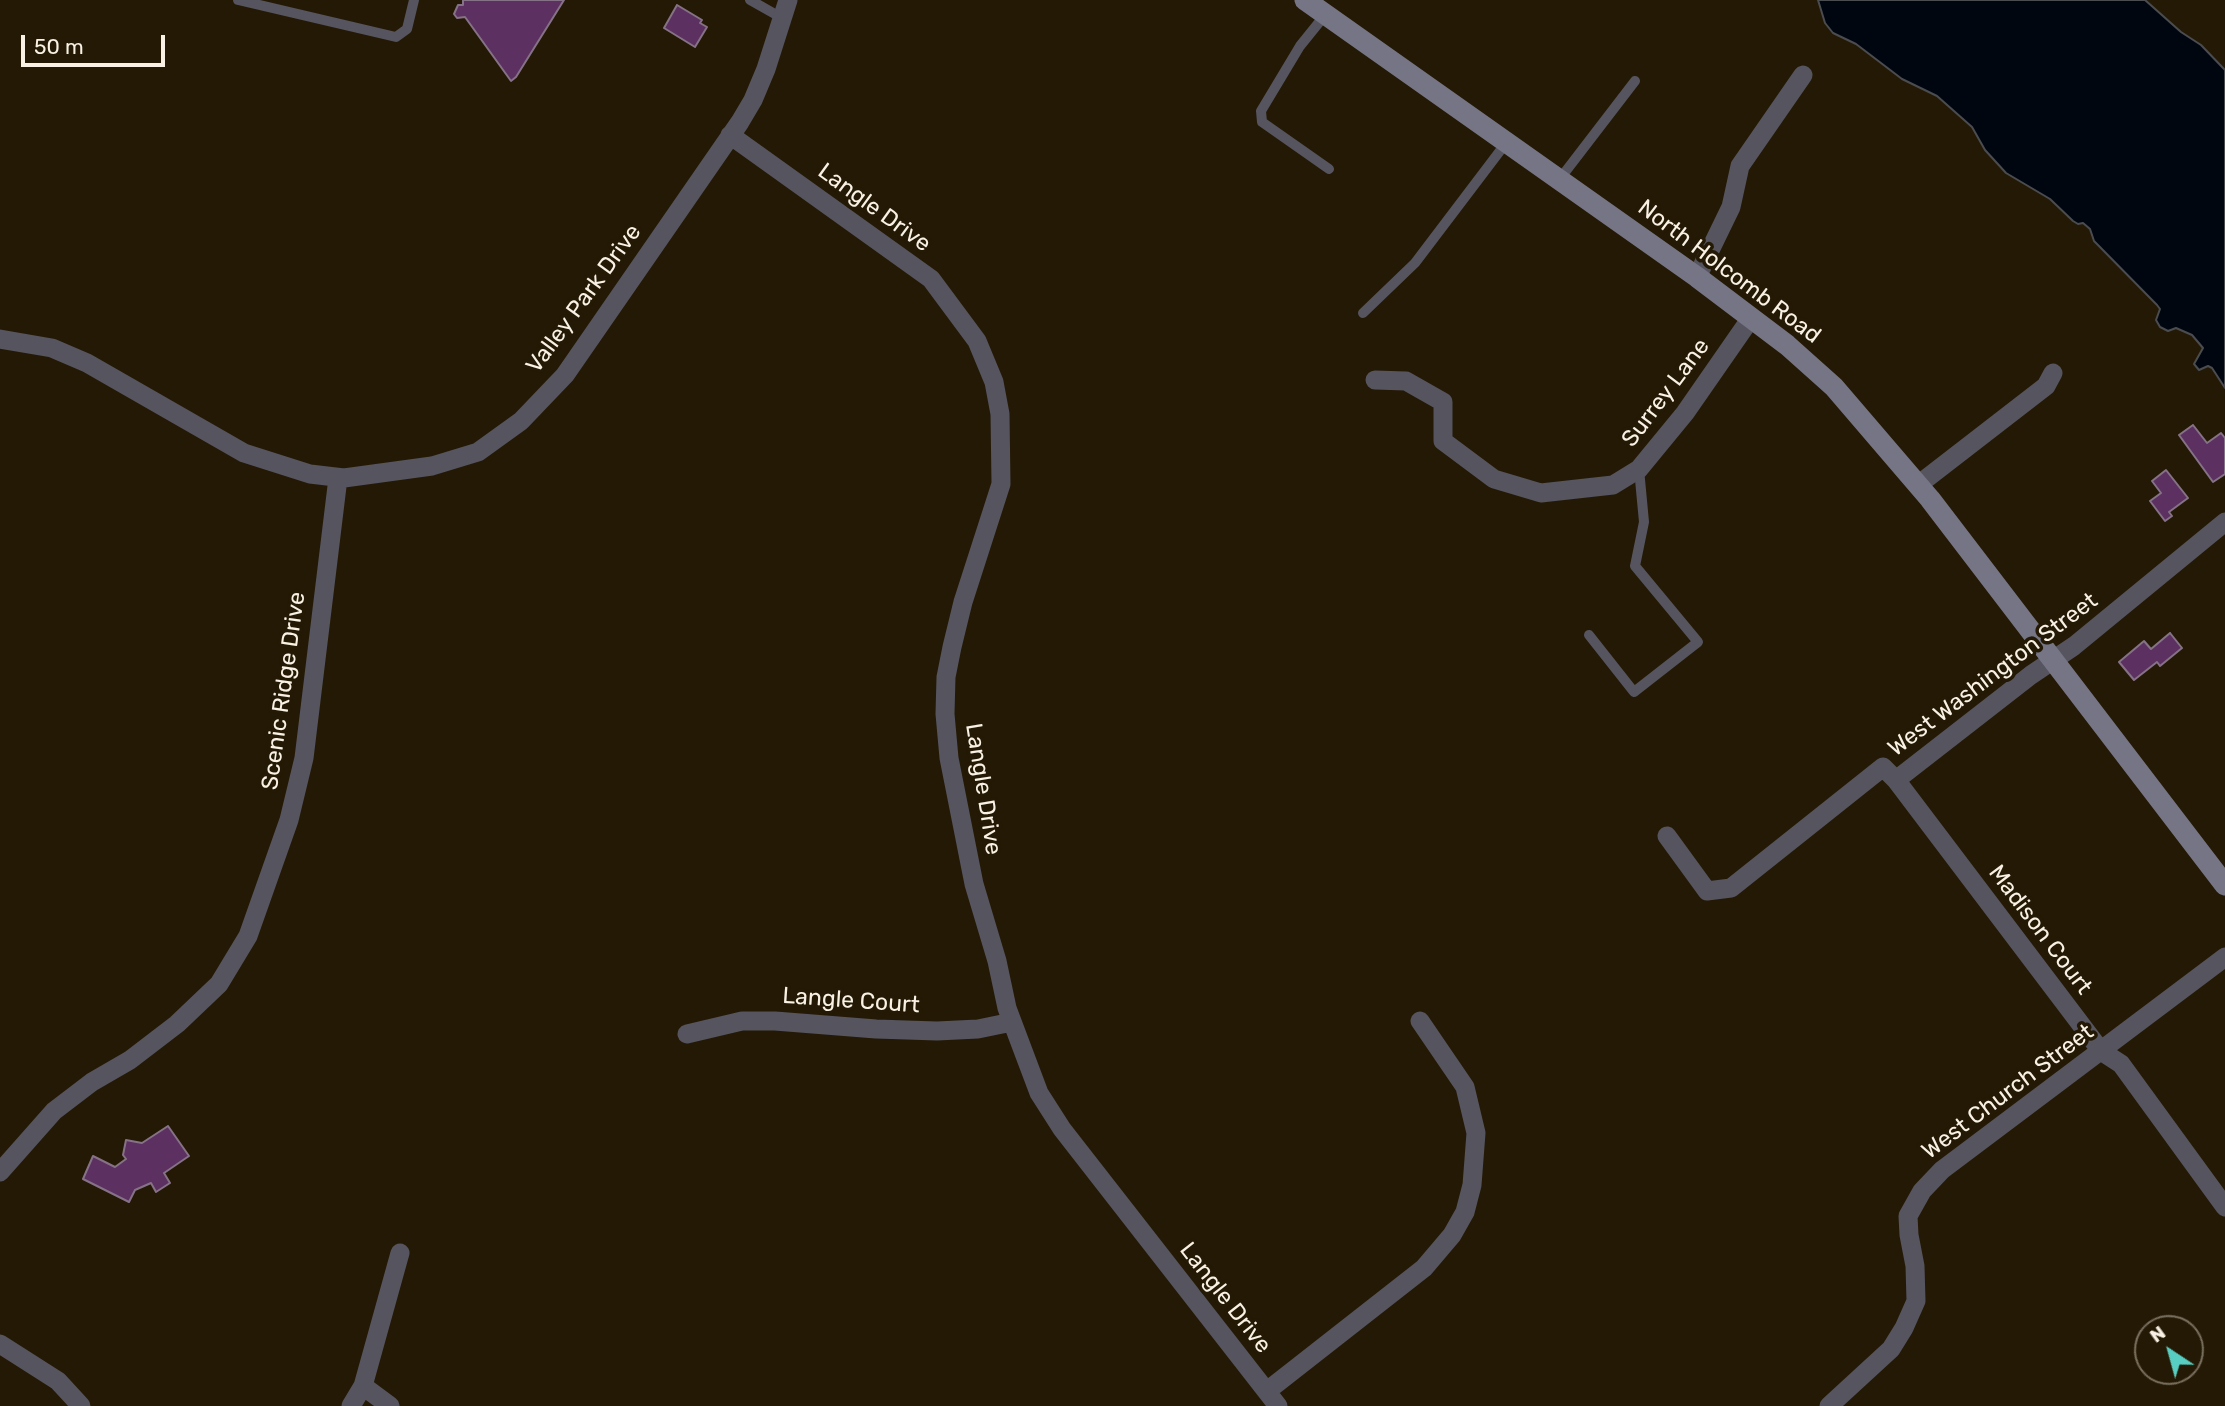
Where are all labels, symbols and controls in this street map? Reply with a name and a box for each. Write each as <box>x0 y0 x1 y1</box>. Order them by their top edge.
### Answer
scale bar <box>24 21 168 65</box>
text: 50 m <box>34 34 84 59</box>
street label: Langle Drive <box>812 158 936 258</box>
street label: North Holcomb Road <box>1632 194 1826 350</box>
street label: Valley Park Drive <box>521 219 647 379</box>
street label: Surrey Lane <box>1616 333 1716 453</box>
street label: West Washington Street <box>1883 587 2103 763</box>
street label: Scenic Ridge Drive <box>256 590 312 792</box>
street label: Langle Drive <box>959 721 1007 857</box>
street label: Madison Court <box>1982 860 2098 1000</box>
street label: Langle Court <box>781 982 921 1020</box>
street label: West Church Street <box>1917 1018 2099 1166</box>
street label: Langle Drive <box>1173 1237 1277 1359</box>
north arrow <box>2134 1315 2204 1385</box>
text: N <box>2145 1321 2170 1348</box>

